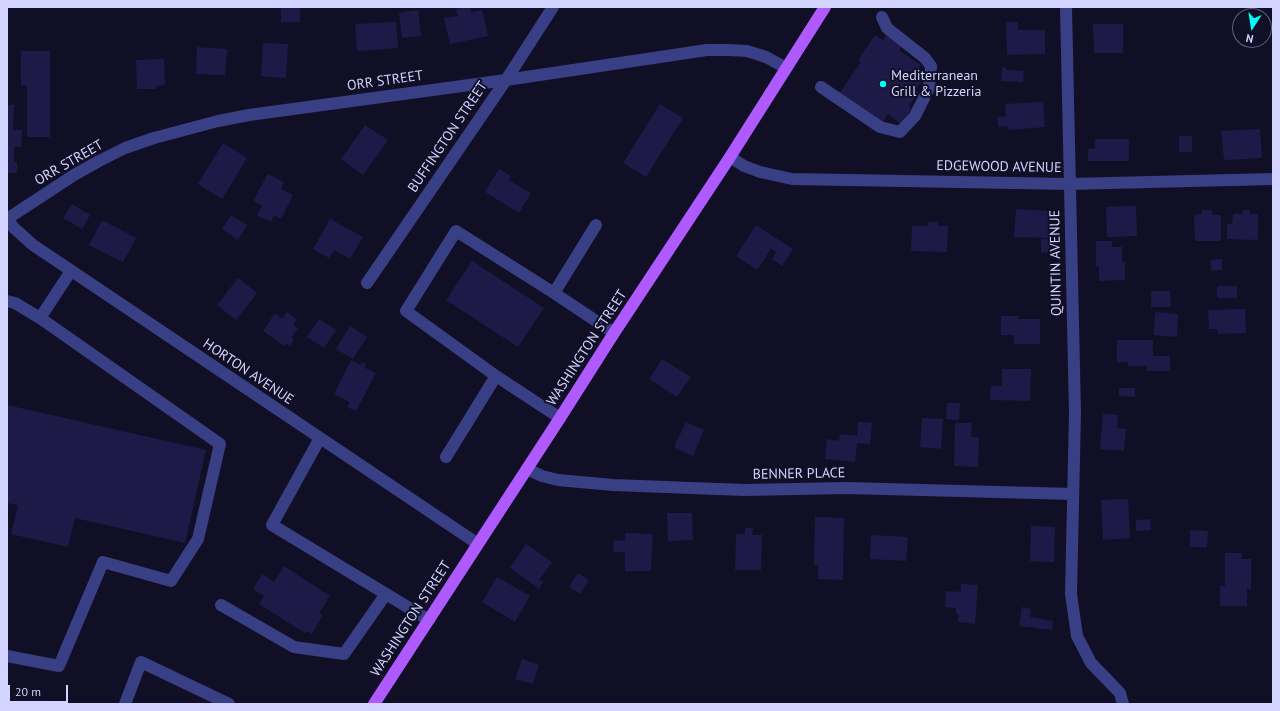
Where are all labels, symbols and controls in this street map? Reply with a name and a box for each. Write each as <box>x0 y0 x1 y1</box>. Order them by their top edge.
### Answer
north arrow <box>1232 8 1272 48</box>
text: N <box>1245 31 1255 46</box>
street label: ORR STREET <box>346 67 424 95</box>
place label: Mediterranean Grill & Pizzeria <box>891 68 982 100</box>
street label: BUFFINGTON STREET <box>405 78 491 196</box>
marker: Mediterranean Grill & Pizzeria <box>878 79 888 89</box>
street label: ORR STREET <box>32 137 106 189</box>
street label: EDGEWOOD AVENUE <box>936 158 1062 176</box>
street label: QUINTIN AVENUE <box>1047 210 1065 316</box>
street label: WASHINGTON STREET <box>543 287 631 409</box>
street label: HORTON AVENUE <box>200 336 296 408</box>
street label: BENNER PLACE <box>753 465 845 483</box>
street label: WASHINGTON STREET <box>367 558 455 680</box>
scale bar <box>10 677 70 703</box>
text: 20 m <box>15 684 41 699</box>

